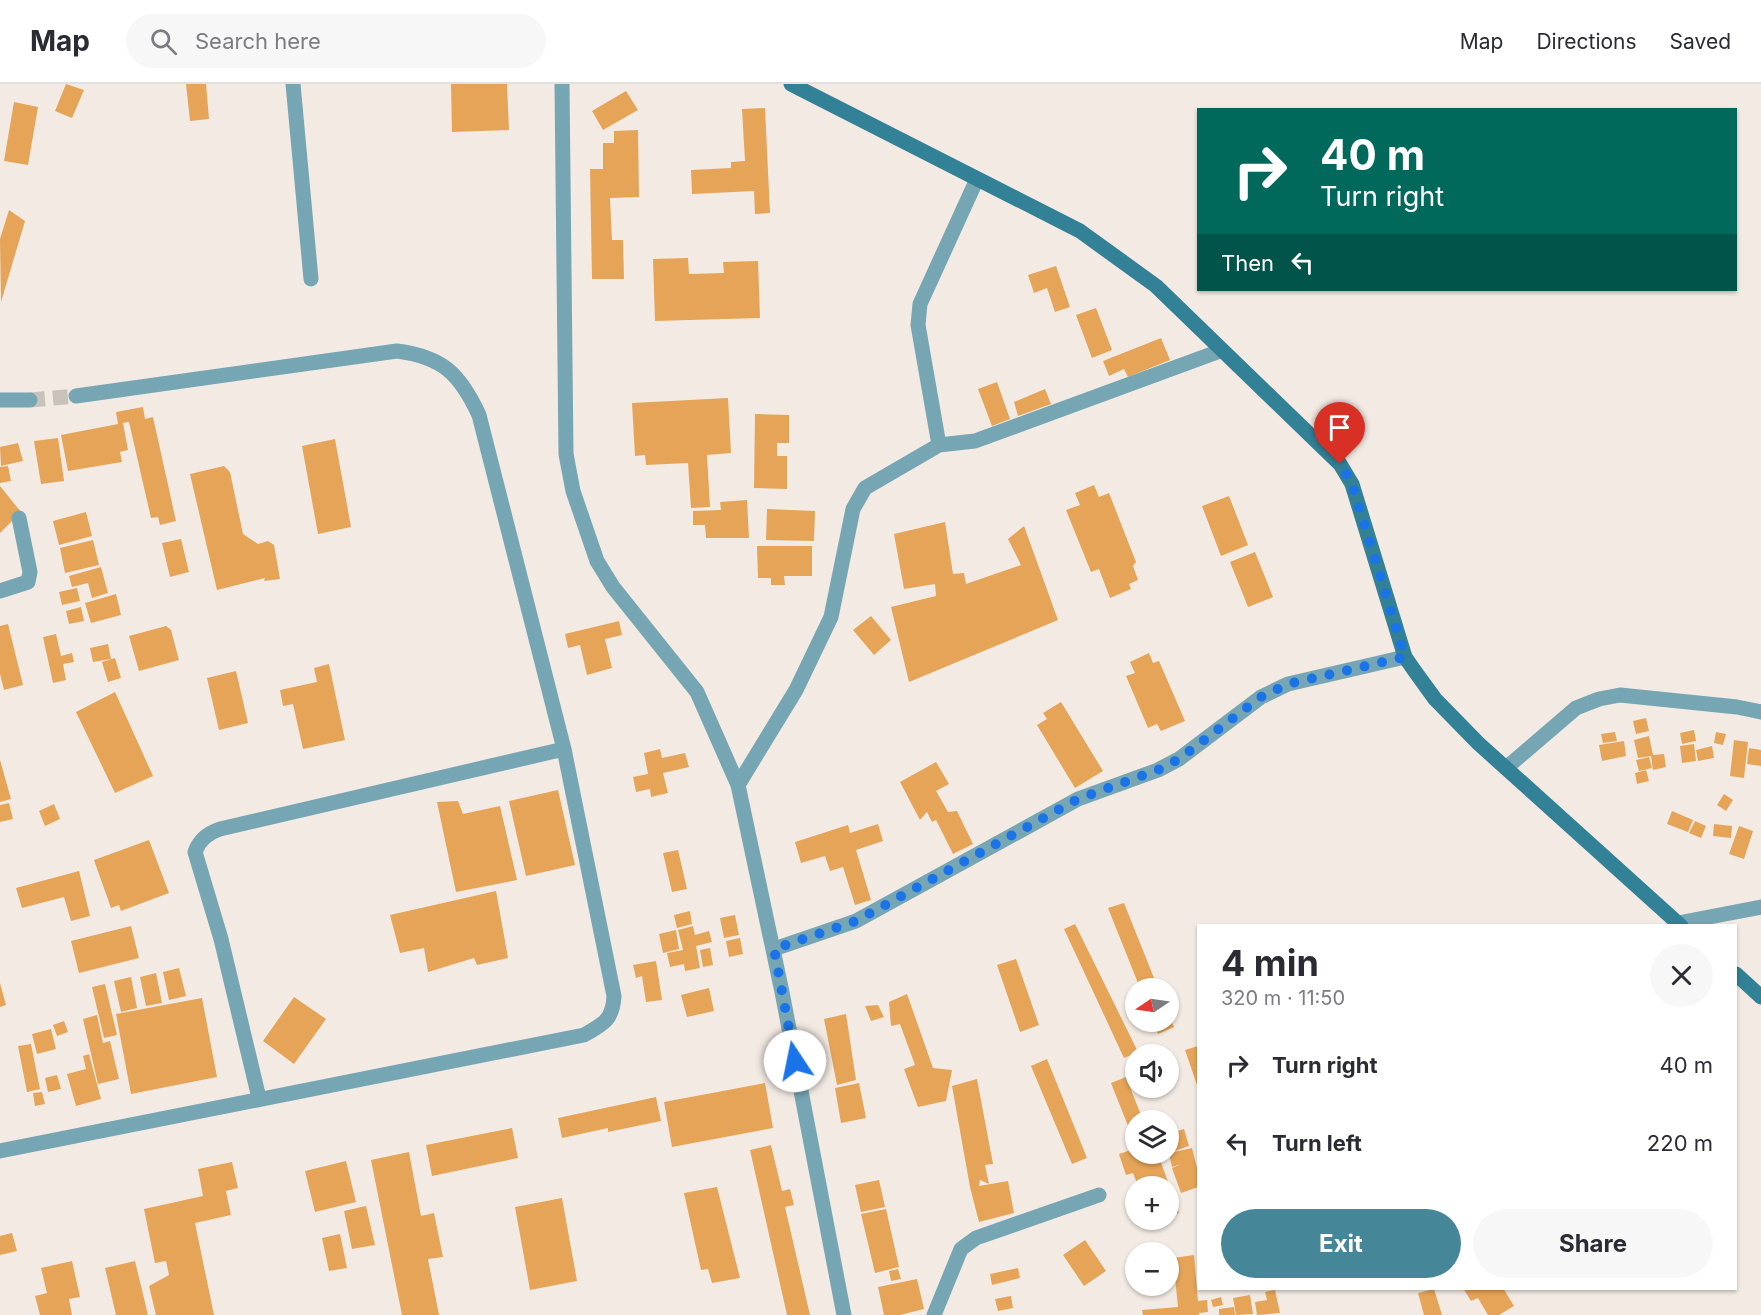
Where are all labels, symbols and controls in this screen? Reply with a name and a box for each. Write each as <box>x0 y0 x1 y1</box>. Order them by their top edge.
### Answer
search box <box>126 14 546 68</box>
text: Map <box>30 24 90 58</box>
icon: search <box>147 25 180 58</box>
text: Search here <box>195 28 321 54</box>
text: Map <box>1460 29 1503 54</box>
text: Directions <box>1536 29 1637 54</box>
text: Saved <box>1670 29 1731 54</box>
text: 40 m <box>1320 129 1425 180</box>
icon: right <box>1221 132 1299 210</box>
text: Turn right <box>1320 180 1444 213</box>
icon: left <box>1286 246 1319 279</box>
text: Then <box>1221 250 1274 276</box>
pin <box>1314 402 1365 464</box>
icon: arrive <box>1323 411 1356 444</box>
text: 4 min <box>1221 941 1319 985</box>
button: close <box>1650 944 1713 1007</box>
north arrow <box>1125 978 1179 1032</box>
map controls <box>1125 978 1179 1296</box>
text: 320 m · 11:50 <box>1221 986 1345 1010</box>
position arrow <box>763 1029 827 1093</box>
button: sound <box>1125 1044 1179 1098</box>
icon: right <box>1221 1049 1254 1082</box>
text: Turn right <box>1272 1052 1378 1078</box>
text: 40 m <box>1659 1052 1713 1078</box>
button: layers <box>1125 1110 1179 1164</box>
icon: left <box>1221 1127 1254 1160</box>
text: Turn left <box>1272 1130 1362 1156</box>
text: 220 m <box>1647 1130 1713 1156</box>
button: + <box>1125 1176 1179 1230</box>
button: Exit <box>1221 1209 1461 1278</box>
button: Share <box>1473 1209 1713 1278</box>
button: − <box>1125 1242 1179 1296</box>

